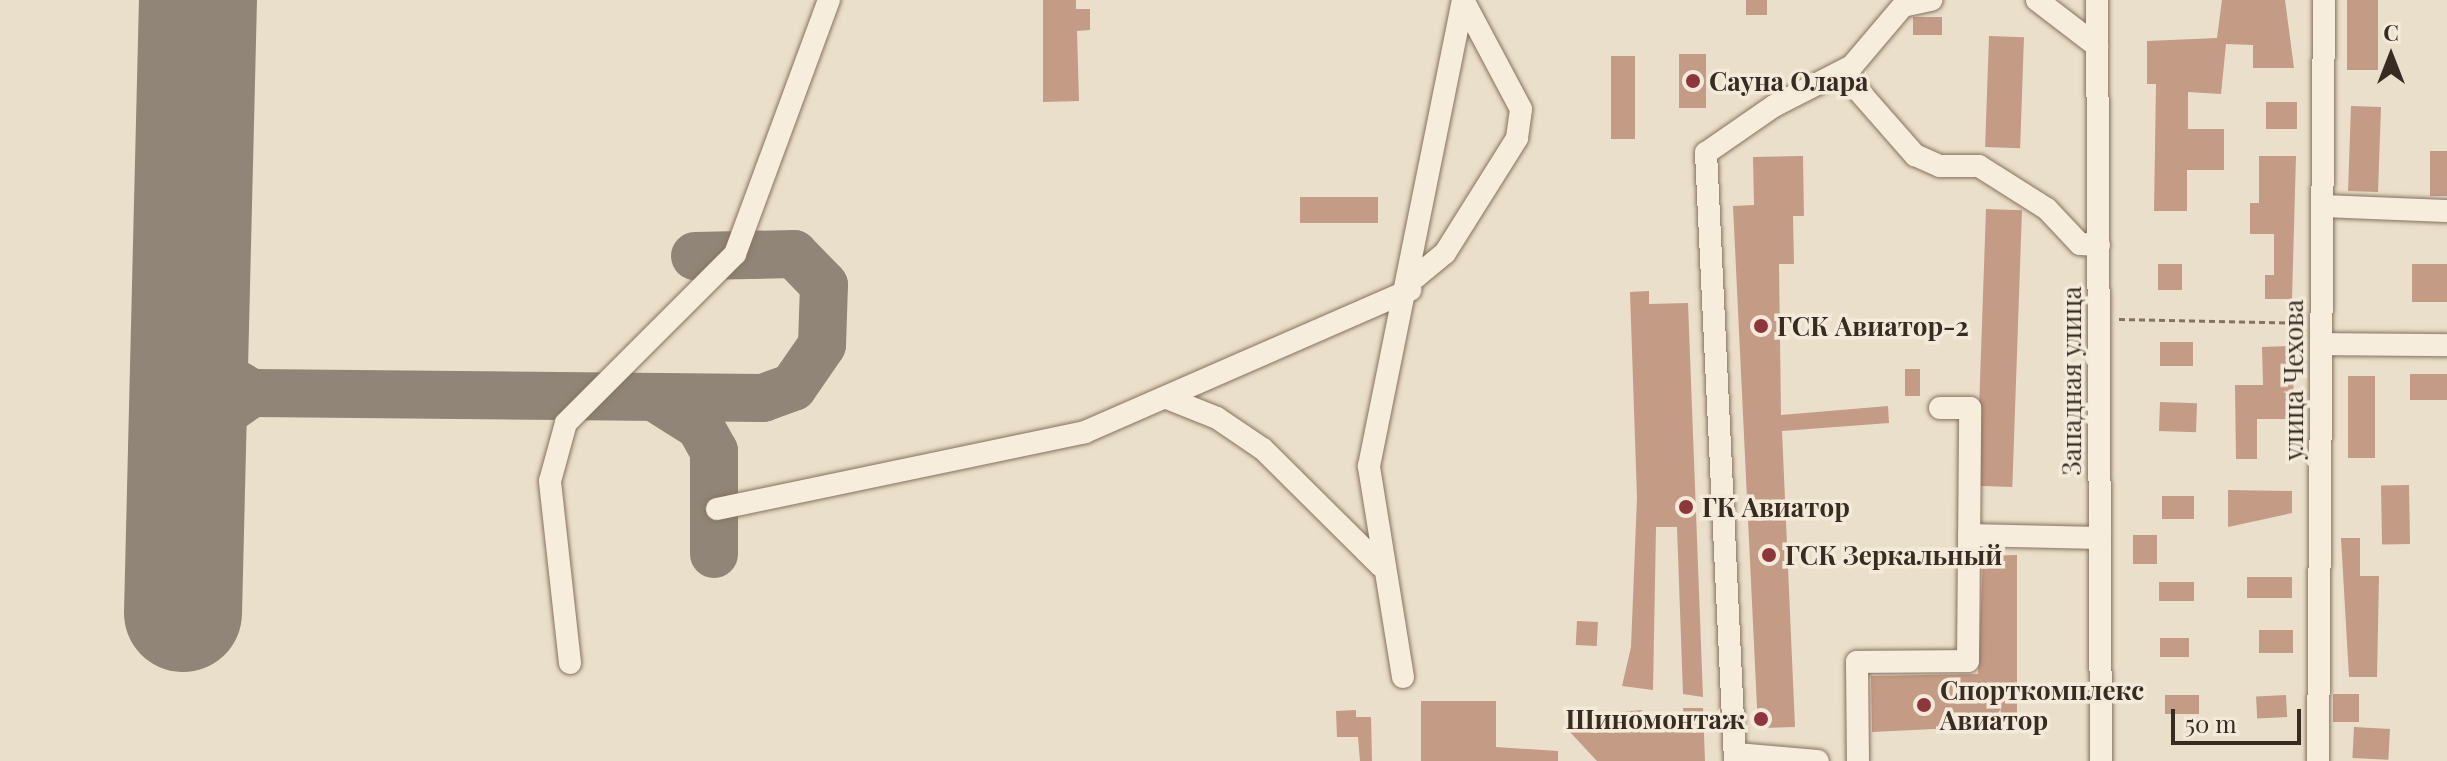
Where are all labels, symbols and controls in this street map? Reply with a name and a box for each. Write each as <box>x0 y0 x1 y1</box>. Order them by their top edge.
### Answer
north arrow <box>2351 16 2431 96</box>
text: С <box>2383 17 2399 47</box>
place label: Сауна Олара <box>1709 65 1869 97</box>
marker: Сауна Олара <box>1684 72 1702 90</box>
street label: Западная улица <box>2055 286 2087 476</box>
street label: улица Чехова <box>2277 300 2309 460</box>
place label: ГСК Авиатор-2 <box>1777 310 1969 342</box>
marker: ГСК Авиатор-2 <box>1752 317 1770 335</box>
place label: ГК Авиатор <box>1702 491 1850 523</box>
marker: ГК Авиатор <box>1677 498 1695 516</box>
place label: ГСК Зеркальный <box>1785 539 2002 571</box>
marker: ГСК Зеркальный <box>1760 546 1778 564</box>
place label: Спорткомплекс Авиатор <box>1940 674 2144 736</box>
scale bar <box>2175 693 2305 743</box>
marker: Спорткомплекс Авиатор <box>1915 696 1933 714</box>
place label: Шиномонтаж <box>1565 703 1745 735</box>
text: 50 m <box>2185 707 2237 739</box>
marker: Шиномонтаж <box>1752 710 1770 728</box>

